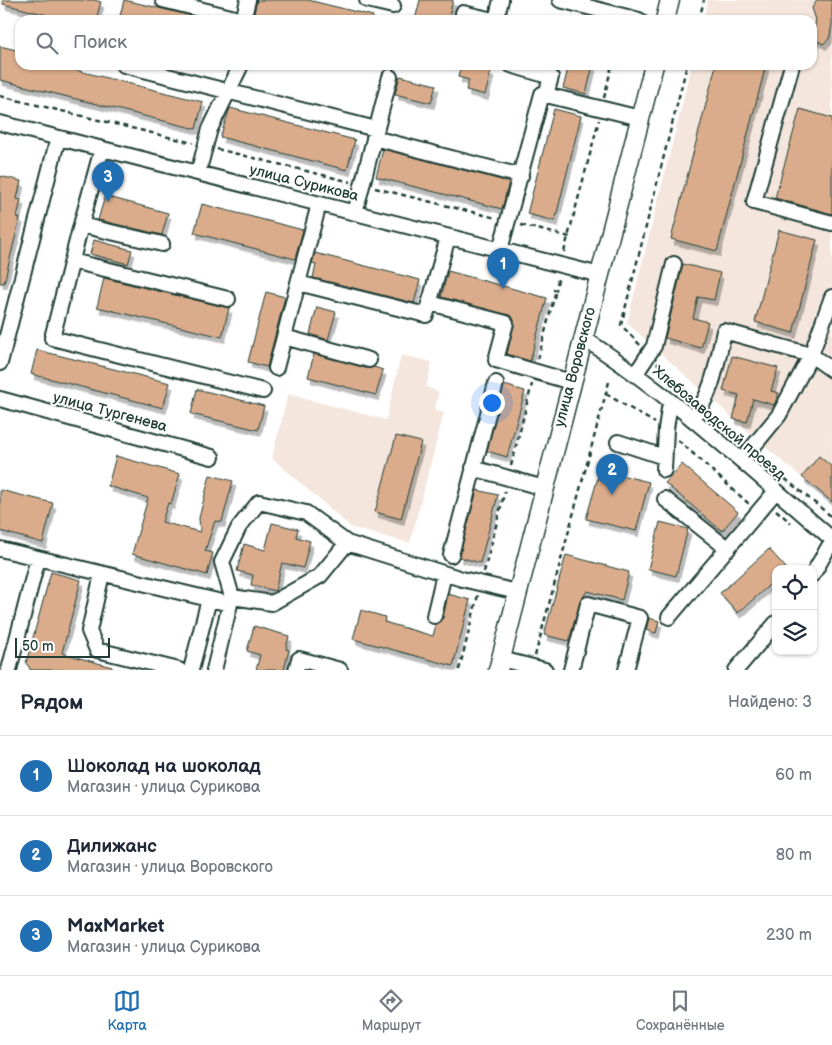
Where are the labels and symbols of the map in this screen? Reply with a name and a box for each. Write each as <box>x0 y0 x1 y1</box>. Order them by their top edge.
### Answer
street label: улица Сурикова <box>247 160 361 206</box>
pin: 3 <box>92 161 124 202</box>
pin: 1 <box>487 248 519 289</box>
street label: улица Воровского <box>550 305 600 429</box>
street label: Хлебозаводской проезд <box>649 362 789 484</box>
street label: улица Тургенева <box>51 388 169 436</box>
your location <box>479 390 505 416</box>
pin: 2 <box>596 454 628 495</box>
scale bar <box>15 635 110 658</box>

